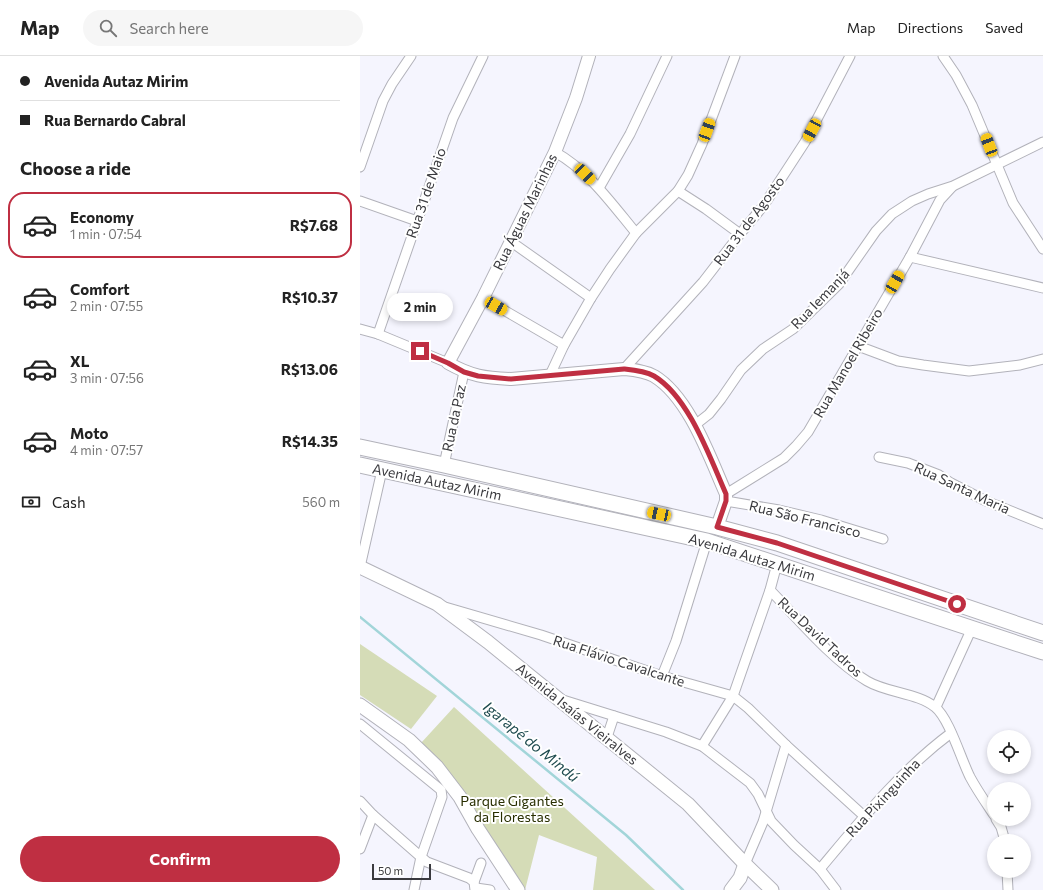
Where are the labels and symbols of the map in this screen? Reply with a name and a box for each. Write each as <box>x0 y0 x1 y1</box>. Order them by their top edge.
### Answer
car <box>697 117 717 143</box>
car <box>801 117 823 143</box>
car <box>979 132 999 158</box>
street label: Rua 31 de Maio <box>402 145 449 240</box>
street label: Rua Águas Marinhas <box>489 151 560 273</box>
car <box>572 161 598 187</box>
street label: Rua 31 de Agosto <box>710 173 788 269</box>
street label: Rua Iemanjá <box>787 265 852 332</box>
car <box>884 269 906 295</box>
callout: 2 min <box>387 293 453 321</box>
car <box>483 295 509 317</box>
street label: Rua Manoel Ribeiro <box>809 305 886 421</box>
route end <box>411 342 429 360</box>
street label: Rua da Paz <box>438 383 469 453</box>
street label: Rua Santa Maria <box>912 458 1013 517</box>
street label: Avenida Autaz Mirim <box>371 460 503 504</box>
street label: Rua São Francisco <box>748 496 863 541</box>
car <box>646 506 672 522</box>
street label: Avenida Autaz Mirim <box>687 529 818 584</box>
street label: Rua David Tadros <box>775 593 866 680</box>
route start <box>948 595 966 613</box>
street label: Rua Flávio Cavalcante <box>551 631 687 690</box>
street label: Avenida Isaías Vieiralves <box>513 659 642 768</box>
water label: Igarapé do Mindú <box>480 697 584 786</box>
street label: Rua Pixinguinha <box>842 755 923 840</box>
park label: Parque Gigantes da Florestas <box>460 792 564 825</box>
scale bar <box>372 862 431 881</box>

